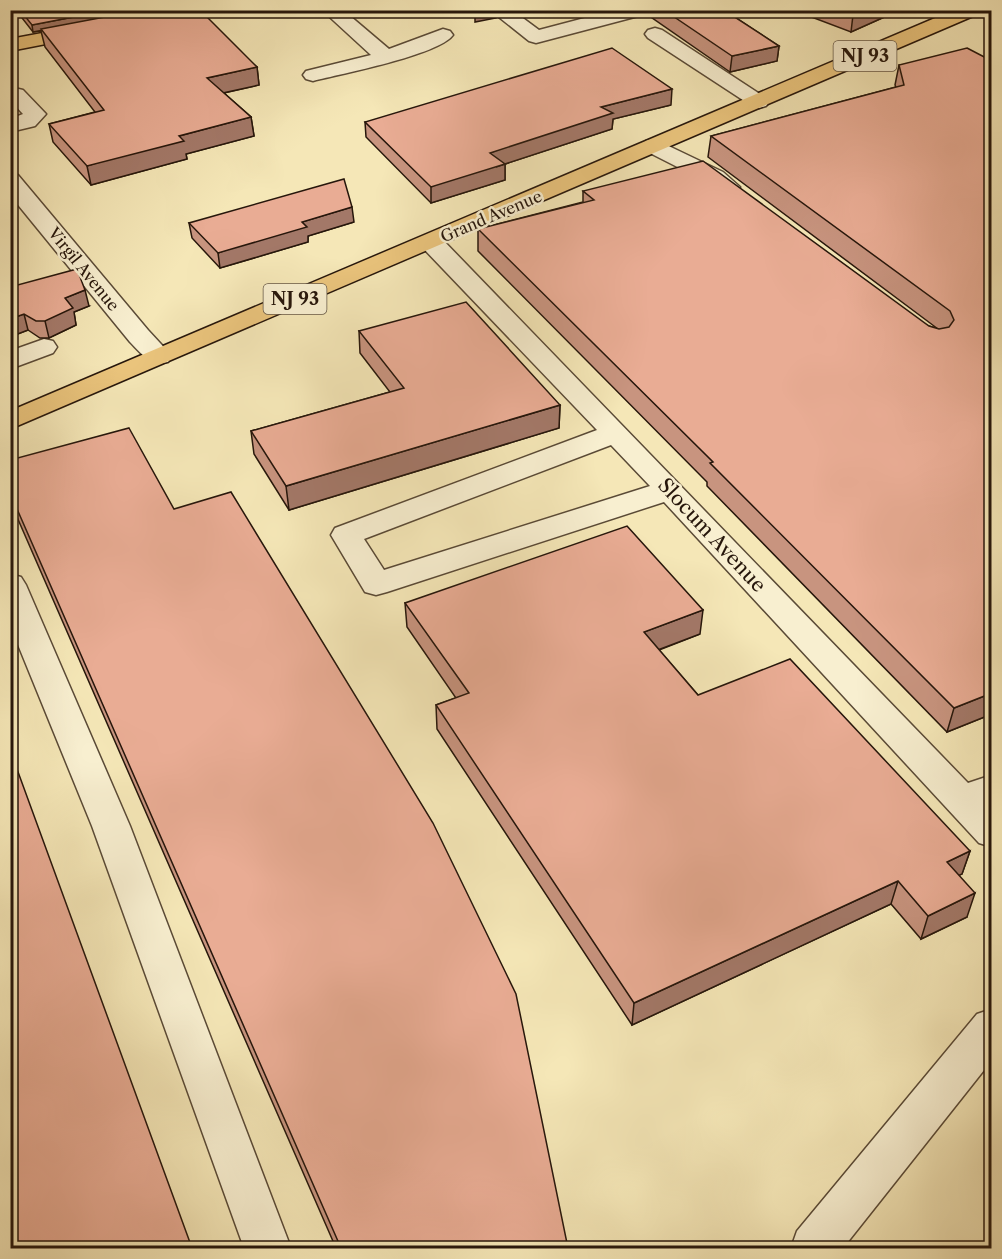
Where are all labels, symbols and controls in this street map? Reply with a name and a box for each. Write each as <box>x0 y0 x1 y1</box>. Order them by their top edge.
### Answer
road number: NJ 93 <box>834 41 896 71</box>
street label: Grand Avenue <box>437 186 545 246</box>
street label: Virgil Avenue <box>44 222 124 315</box>
road number: NJ 93 <box>264 284 326 314</box>
street label: Slocum Avenue <box>653 473 771 597</box>

